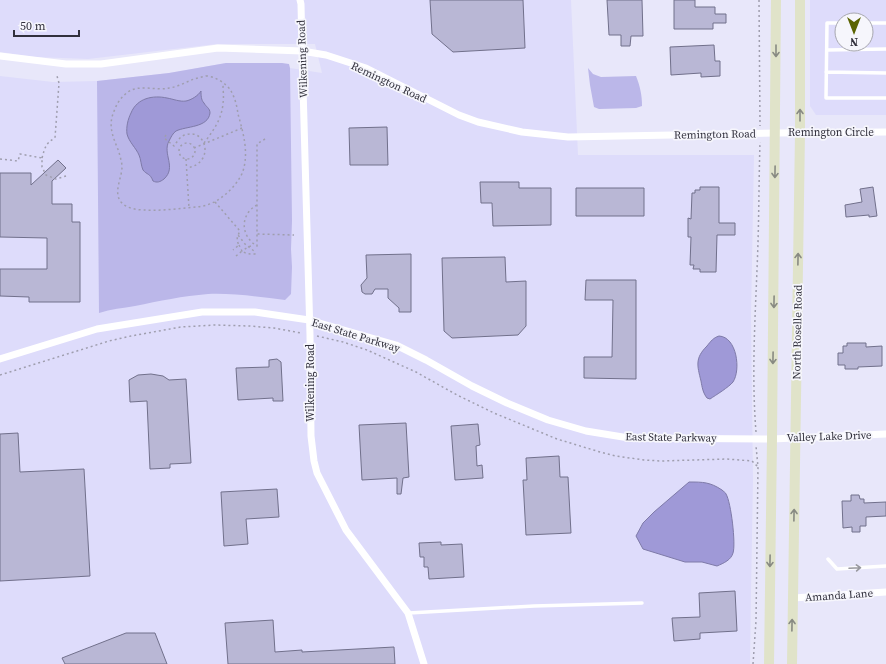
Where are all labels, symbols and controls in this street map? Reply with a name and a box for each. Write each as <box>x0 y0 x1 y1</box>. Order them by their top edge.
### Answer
scale bar <box>14 12 79 38</box>
north arrow <box>834 12 874 52</box>
text: 50 m <box>20 18 46 34</box>
street label: Wilkening Road <box>294 19 311 98</box>
text: N <box>850 34 858 49</box>
one-way arrow <box>772 44 780 57</box>
street label: Remington Road <box>348 58 430 107</box>
one-way arrow <box>796 109 804 122</box>
street label: Remington Circle <box>788 125 874 140</box>
street label: Remington Road <box>674 126 757 143</box>
one-way arrow <box>771 165 779 178</box>
one-way arrow <box>794 253 802 266</box>
street label: North Roselle Road <box>789 284 806 379</box>
one-way arrow <box>770 295 778 308</box>
street label: East State Parkway <box>310 315 402 356</box>
street label: Wilkening Road <box>303 343 318 422</box>
one-way arrow <box>769 351 777 364</box>
street label: Valley Lake Drive <box>786 428 872 445</box>
street label: East State Parkway <box>625 429 717 446</box>
one-way arrow <box>790 509 798 522</box>
one-way arrow <box>767 555 774 568</box>
one-way arrow <box>848 564 861 571</box>
street label: Amanda Lane <box>805 586 874 605</box>
one-way arrow <box>788 619 796 632</box>

